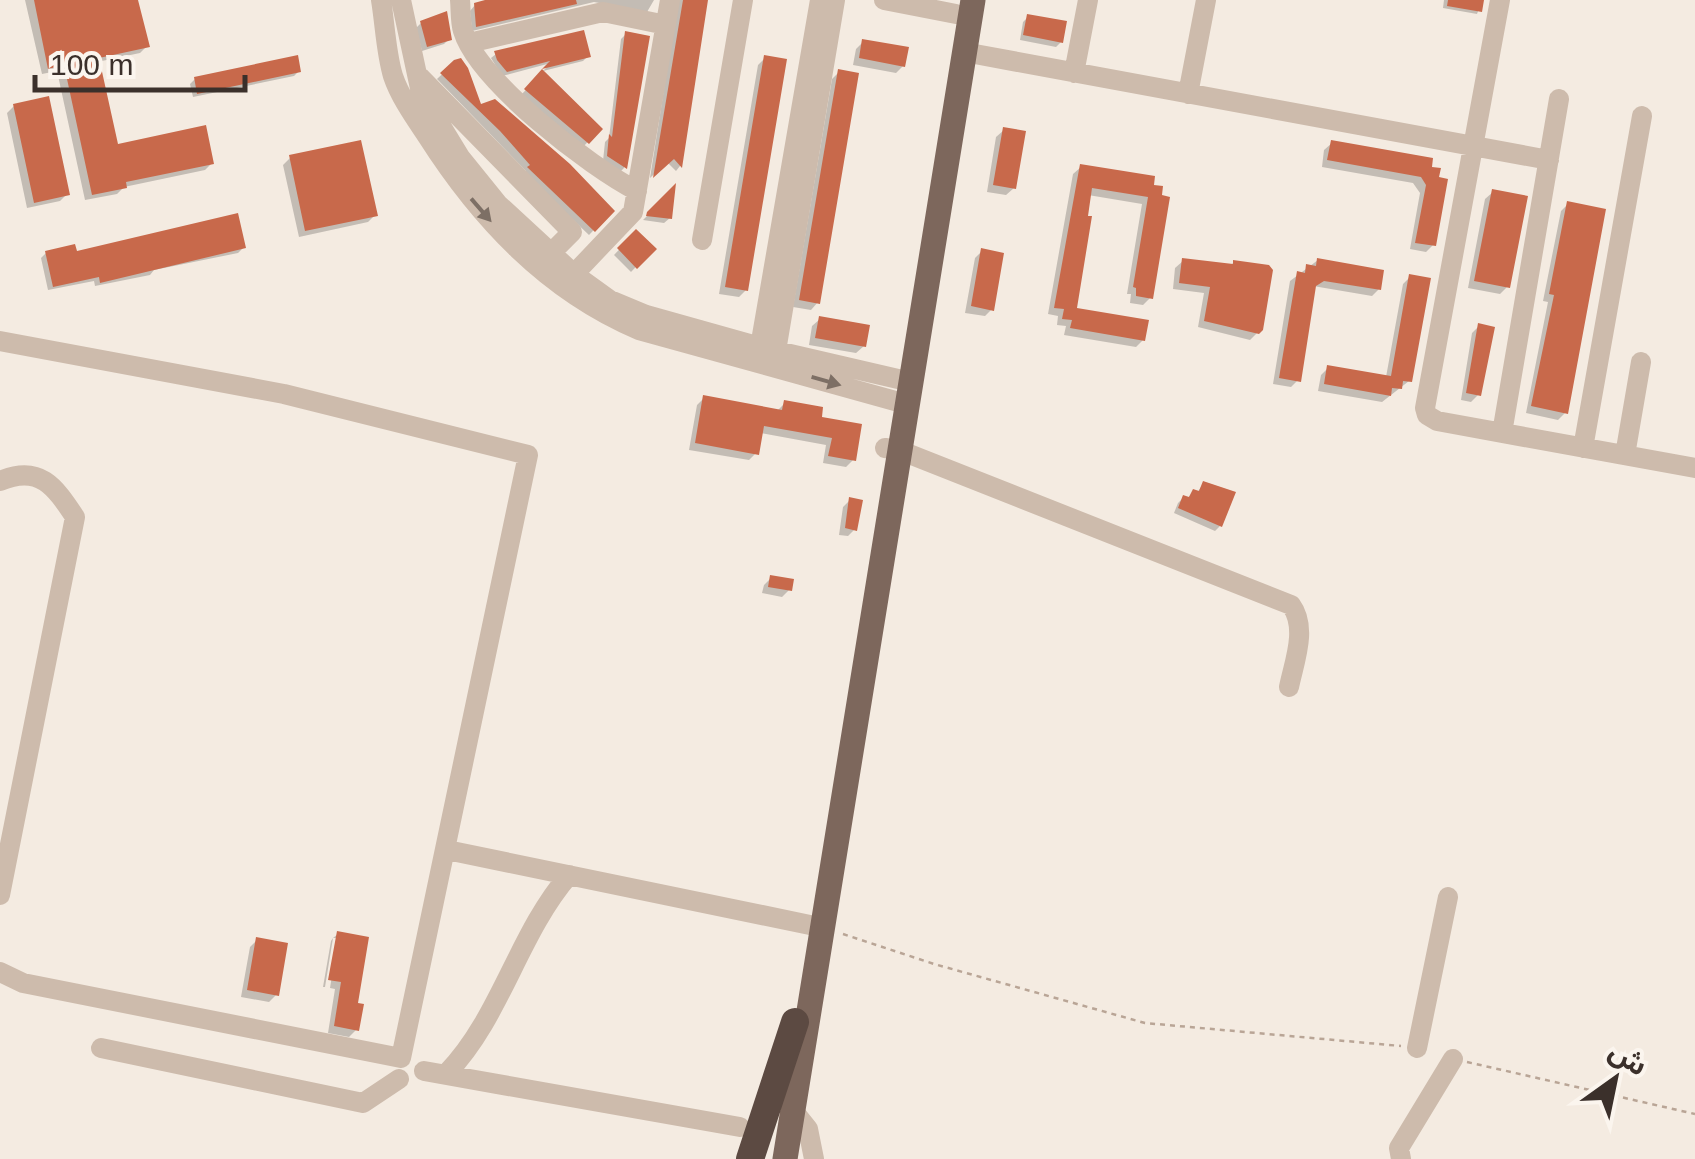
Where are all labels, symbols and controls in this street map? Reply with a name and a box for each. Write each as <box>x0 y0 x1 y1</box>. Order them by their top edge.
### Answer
scale bar <box>35 30 245 92</box>
text: 100 m <box>50 48 133 81</box>
one-way arrow <box>469 197 491 222</box>
one-way arrow <box>811 374 842 390</box>
north arrow <box>1565 1029 1665 1129</box>
text: ش <box>1604 1035 1653 1082</box>

